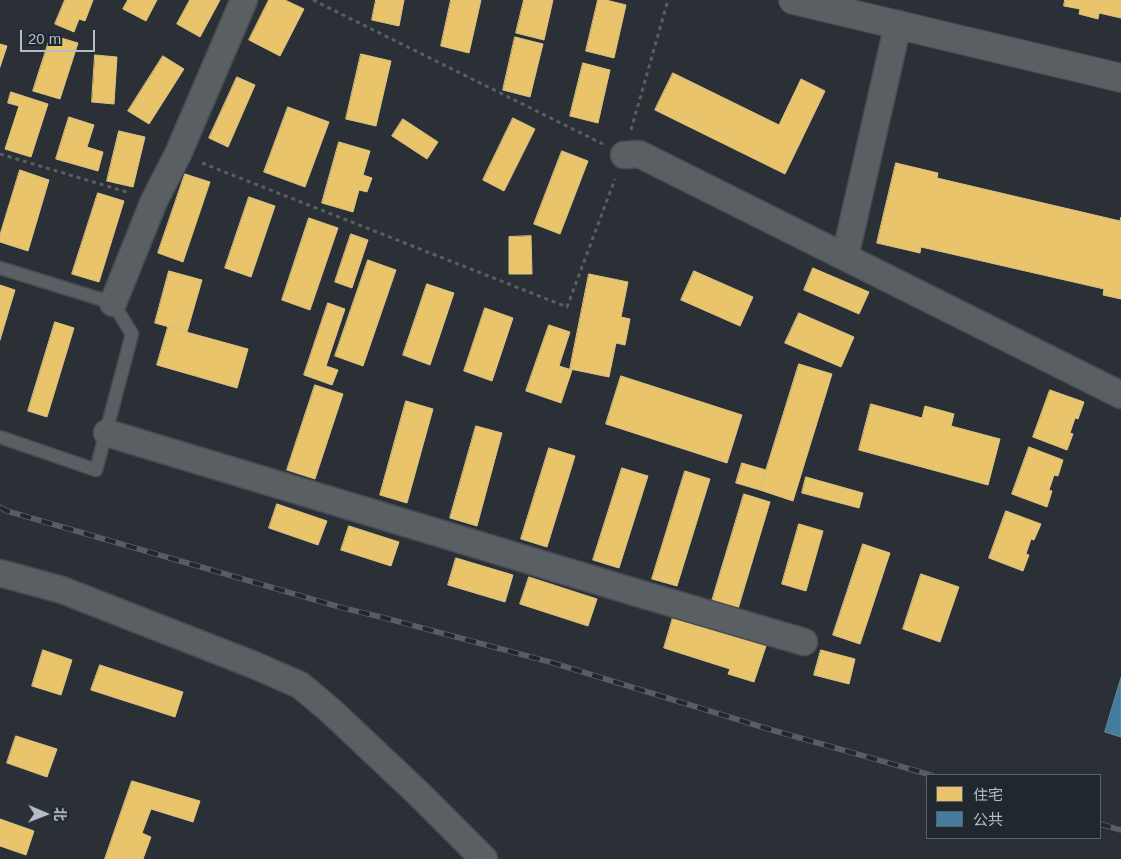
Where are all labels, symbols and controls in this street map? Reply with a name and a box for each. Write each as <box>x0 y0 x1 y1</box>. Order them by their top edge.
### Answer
scale bar <box>22 20 98 52</box>
text: 20 m <box>28 30 61 47</box>
legend <box>926 774 1101 839</box>
text: 住宅 <box>973 786 1003 803</box>
north arrow <box>20 789 70 839</box>
text: 北 <box>52 807 68 821</box>
text: 公共 <box>973 811 1003 828</box>

